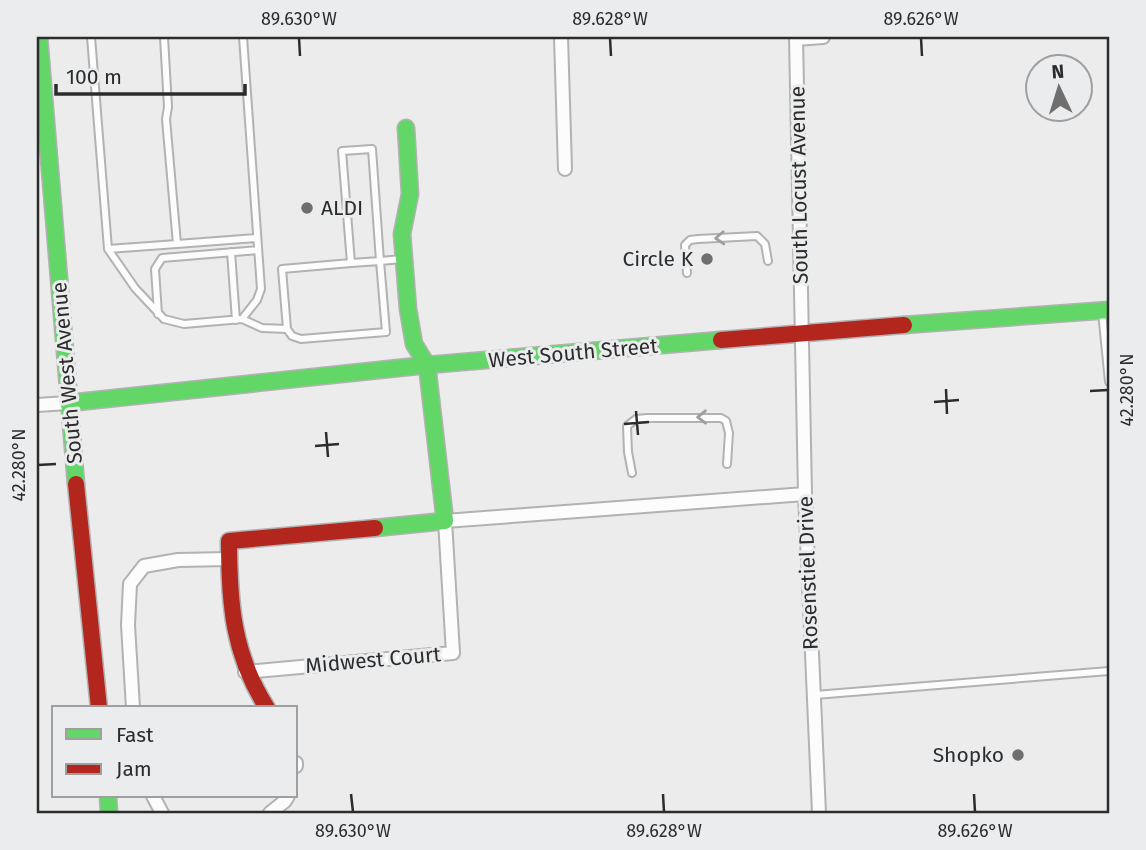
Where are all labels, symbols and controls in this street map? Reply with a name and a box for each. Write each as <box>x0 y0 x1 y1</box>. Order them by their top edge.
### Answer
text: 89.630°W <box>261 8 337 30</box>
text: 89.628°W <box>572 8 648 30</box>
text: 89.626°W <box>883 8 959 30</box>
scale bar <box>56 52 245 96</box>
north arrow <box>1024 52 1094 122</box>
text: N <box>1051 60 1065 83</box>
text: 100 m <box>66 64 122 90</box>
street label: South Locust Avenue <box>784 86 814 284</box>
place label: ALDI <box>321 195 363 221</box>
marker: ALDI <box>299 200 315 216</box>
one-way arrow <box>714 230 725 245</box>
place label: Circle K <box>622 246 694 272</box>
marker: Circle K <box>699 251 715 267</box>
street label: South West Avenue <box>46 281 88 465</box>
street label: West South Street <box>487 333 659 373</box>
text: 42.280°N <box>1116 353 1138 427</box>
one-way arrow <box>696 409 707 424</box>
text: 42.280°N <box>8 428 30 502</box>
street label: Rosenstiel Drive <box>792 496 824 650</box>
street label: Midwest Court <box>304 641 442 679</box>
legend <box>52 706 298 798</box>
text: Fast <box>116 722 154 748</box>
place label: Shopko <box>933 742 1004 768</box>
marker: Shopko <box>1010 747 1026 763</box>
text: Jam <box>116 756 152 782</box>
text: 89.630°W <box>315 820 391 842</box>
text: 89.628°W <box>626 820 702 842</box>
text: 89.626°W <box>937 820 1013 842</box>

